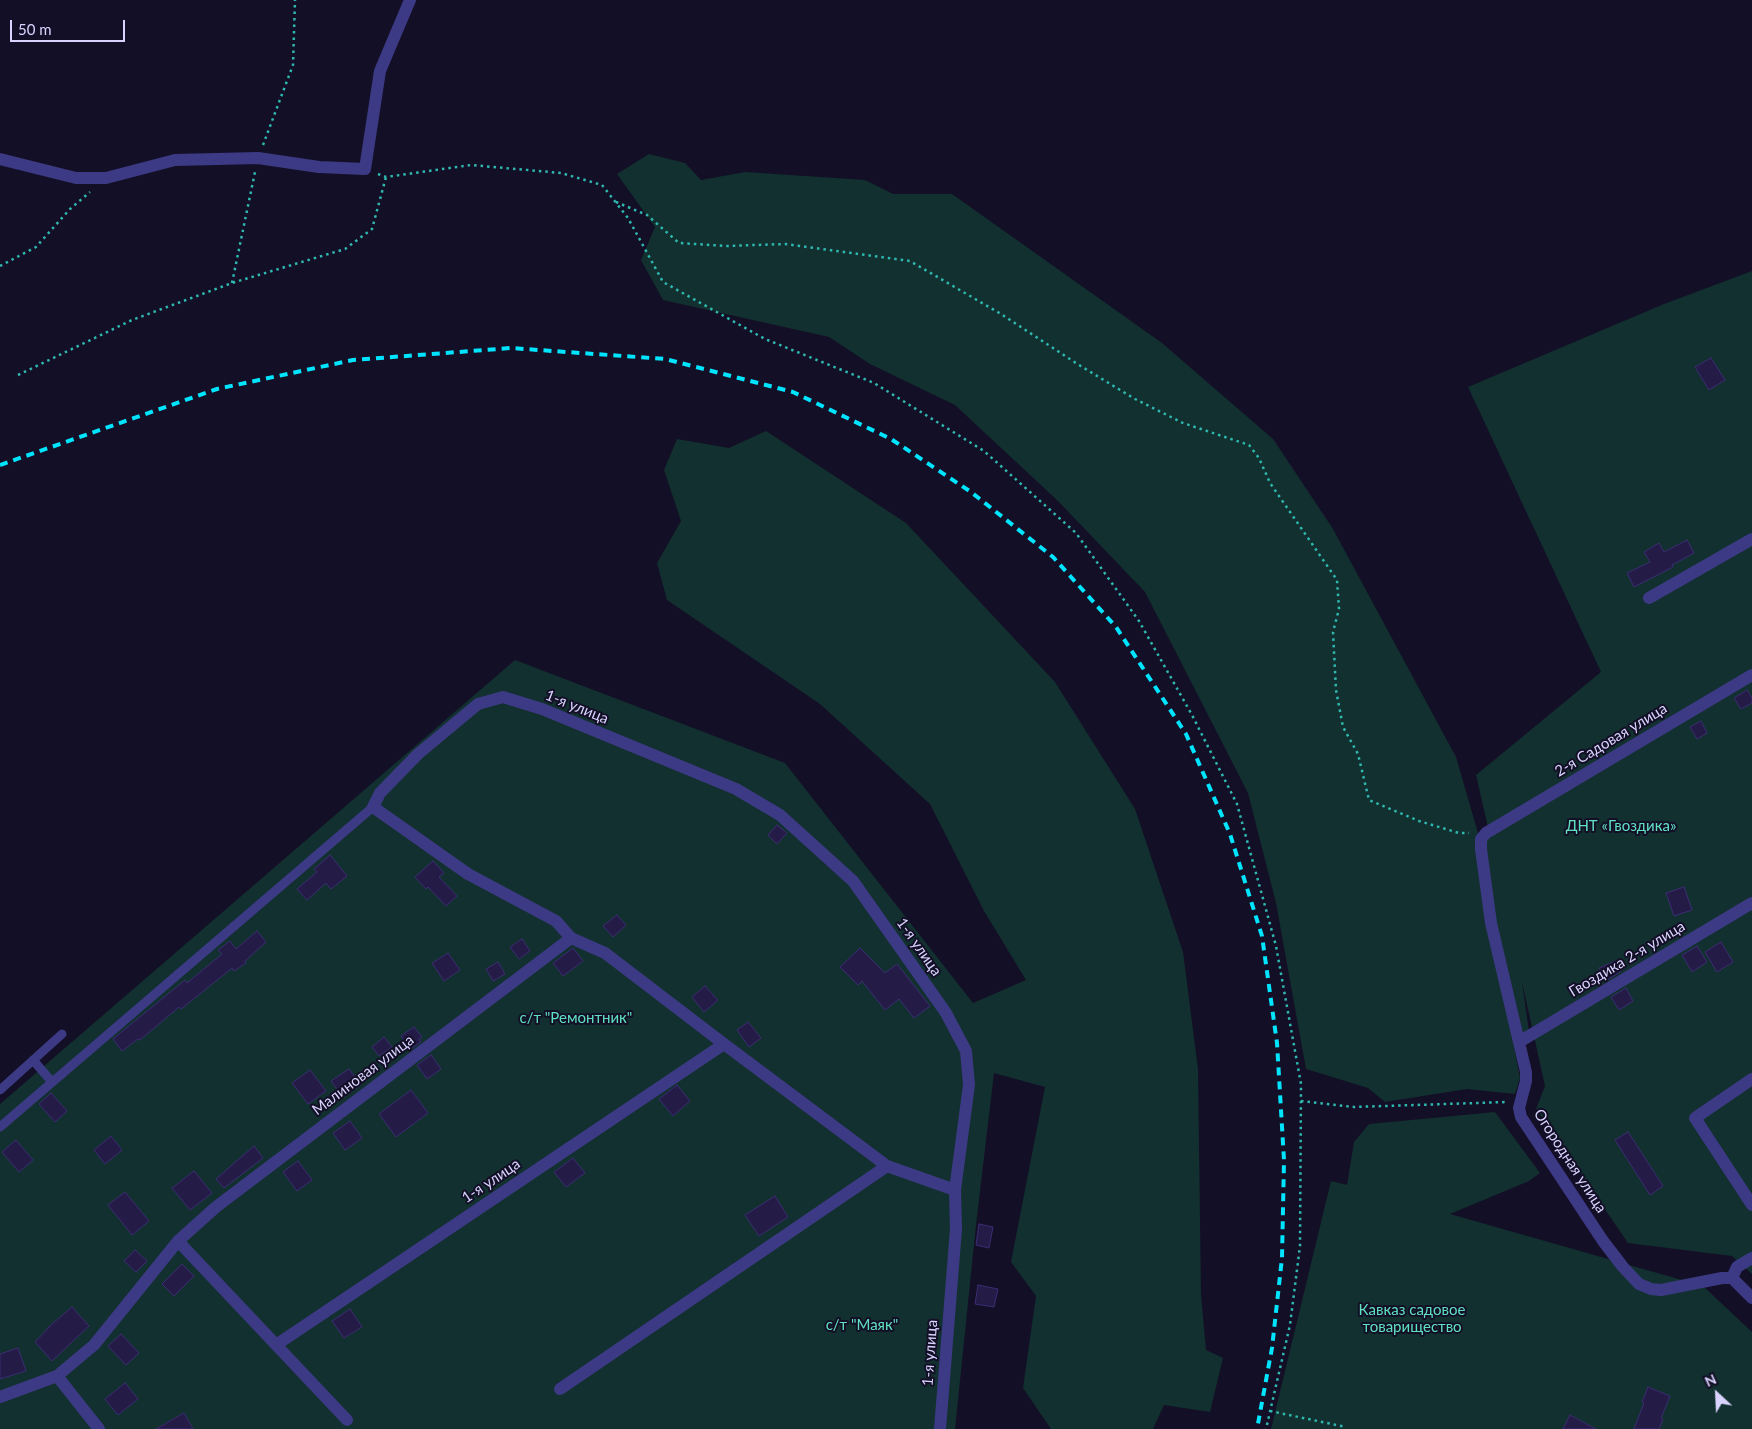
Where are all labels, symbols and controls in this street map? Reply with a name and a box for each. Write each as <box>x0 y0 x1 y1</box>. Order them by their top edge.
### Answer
scale bar <box>12 10 128 42</box>
text: 50 m <box>18 20 52 38</box>
street label: 1-я улица <box>543 686 611 728</box>
street label: 2-я Садовая улица <box>1552 699 1670 781</box>
park label: ДНТ «Гвоздика» <box>1566 817 1676 835</box>
street label: 1-я улица <box>893 915 945 979</box>
street label: Гвоздика 2-я улица <box>1566 917 1688 1001</box>
park label: с/т "Ремонтник" <box>520 1009 632 1027</box>
street label: Малиновая улица <box>309 1031 417 1119</box>
street label: Огородная улица <box>1530 1106 1610 1216</box>
street label: 1-я улица <box>458 1155 524 1207</box>
park label: Кавказ садовое товарищество <box>1359 1301 1465 1336</box>
park label: с/т "Маяк" <box>826 1316 898 1334</box>
street label: 1-я улица <box>919 1319 941 1387</box>
north arrow <box>1692 1369 1742 1419</box>
text: N <box>1702 1370 1719 1390</box>

